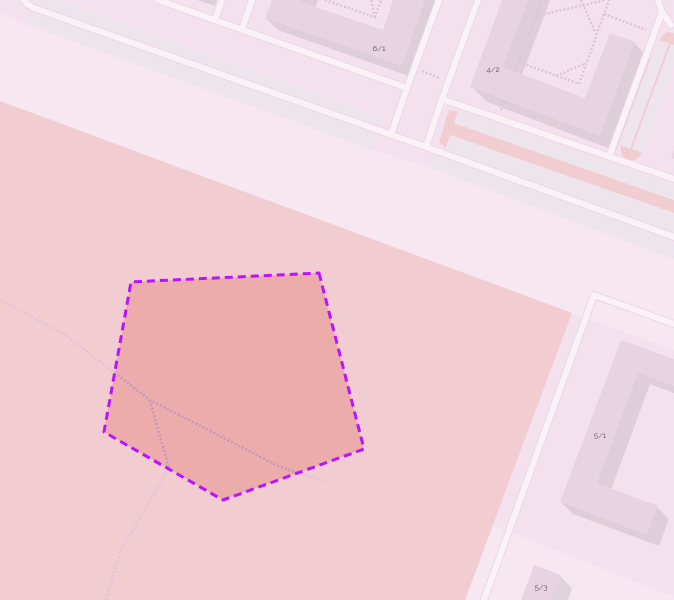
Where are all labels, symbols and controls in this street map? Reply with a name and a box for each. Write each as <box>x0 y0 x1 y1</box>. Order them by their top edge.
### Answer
house number: 6/1 <box>373 43 386 53</box>
house number: 4/2 <box>486 64 500 74</box>
house number: 5/1 <box>594 430 607 440</box>
house number: 5/3 <box>534 582 548 592</box>

